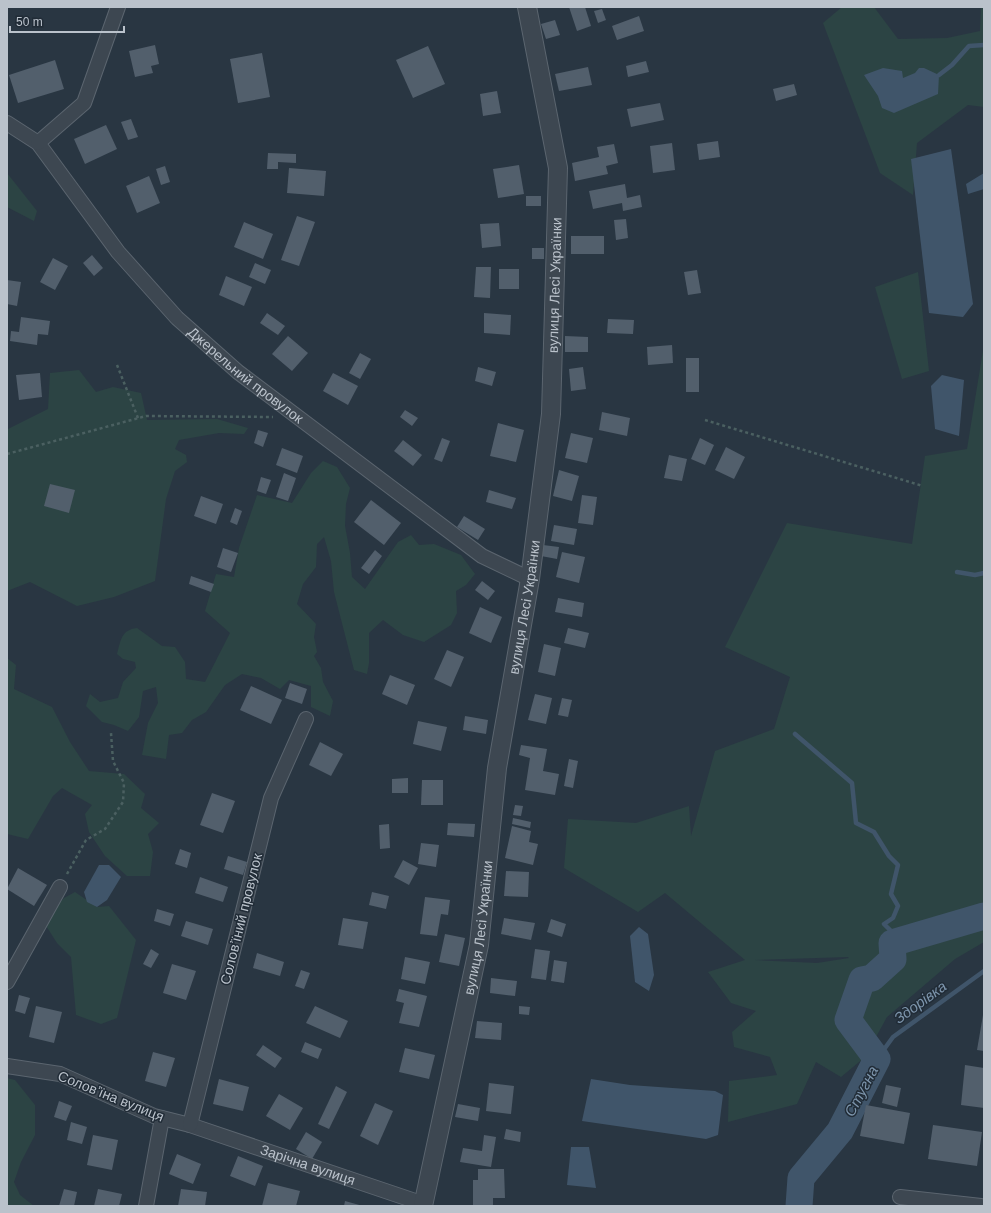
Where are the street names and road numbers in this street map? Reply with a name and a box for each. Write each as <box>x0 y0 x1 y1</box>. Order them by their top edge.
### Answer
street label: вулиця Лесі Українки <box>545 217 565 353</box>
street label: Джерельний провулок <box>185 324 307 427</box>
street label: вулиця Лесі Українки <box>505 539 543 676</box>
street label: Соловʼїний провулок <box>217 851 265 986</box>
street label: вулиця Лесі Українки <box>460 860 496 996</box>
street label: Соловʼїна вулиця <box>56 1067 166 1125</box>
street label: Зарічна вулиця <box>258 1141 357 1188</box>

